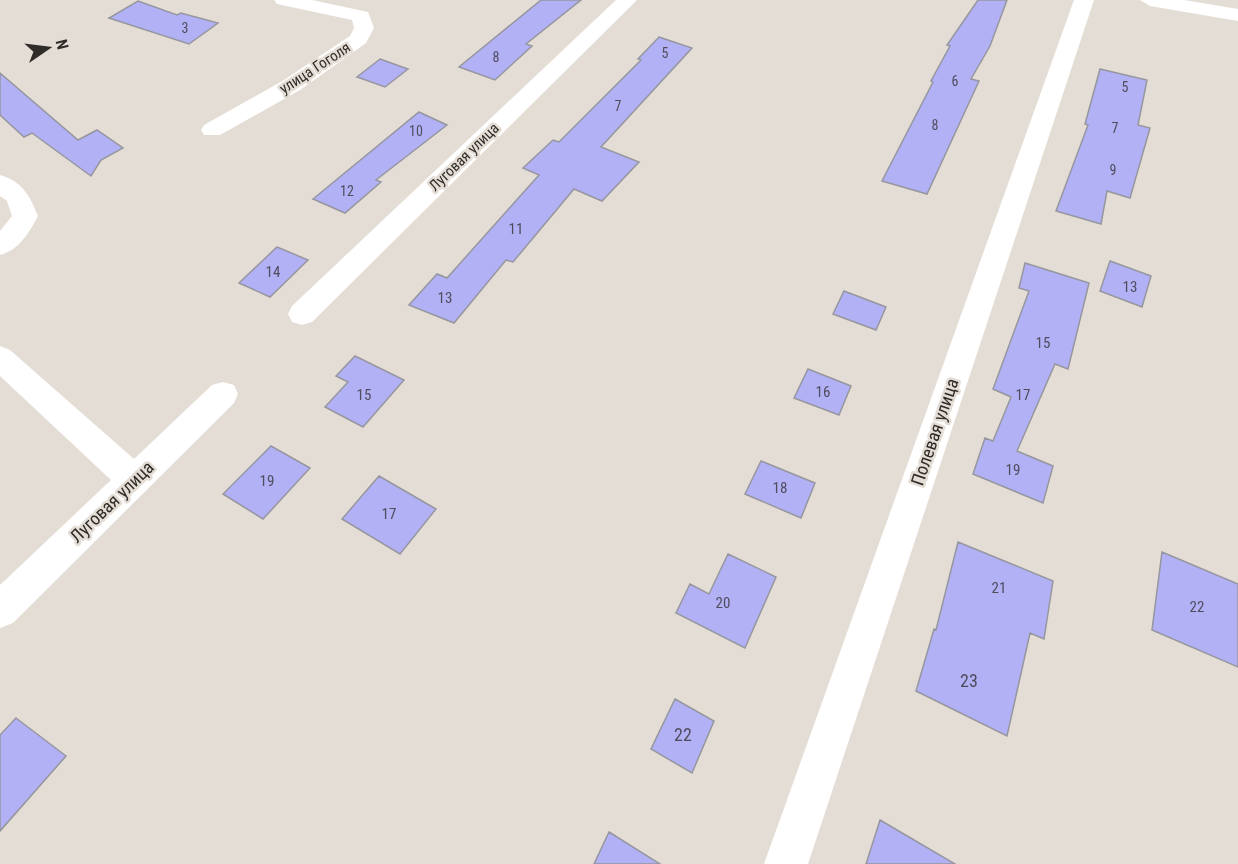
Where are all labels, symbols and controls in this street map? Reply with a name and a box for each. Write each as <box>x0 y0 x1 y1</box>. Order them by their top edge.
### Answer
north arrow <box>18 18 78 78</box>
house number: 3 <box>182 20 188 36</box>
text: N <box>52 37 72 52</box>
street label: улица Гоголя <box>276 38 354 98</box>
house number: 5 <box>662 45 669 61</box>
house number: 8 <box>493 49 500 65</box>
house number: 6 <box>952 73 959 89</box>
house number: 5 <box>1122 79 1129 95</box>
house number: 7 <box>615 98 622 114</box>
house number: 8 <box>932 117 939 133</box>
street label: Луговая улица <box>425 119 503 195</box>
house number: 7 <box>1112 120 1119 136</box>
house number: 10 <box>409 123 423 139</box>
house number: 9 <box>1110 162 1116 178</box>
house number: 12 <box>340 183 354 199</box>
house number: 11 <box>509 220 523 238</box>
house number: 14 <box>266 263 280 281</box>
house number: 13 <box>1123 278 1137 296</box>
house number: 13 <box>438 289 452 307</box>
house number: 15 <box>1036 334 1050 352</box>
street label: Полевая улица <box>906 376 963 488</box>
house number: 16 <box>816 383 830 401</box>
house number: 15 <box>357 386 371 404</box>
house number: 17 <box>1016 386 1030 404</box>
street label: Луговая улица <box>65 457 158 547</box>
house number: 19 <box>1006 461 1020 479</box>
house number: 19 <box>260 472 274 490</box>
house number: 18 <box>773 479 787 497</box>
house number: 17 <box>382 505 396 523</box>
house number: 21 <box>992 579 1006 597</box>
house number: 20 <box>716 594 730 612</box>
house number: 22 <box>1190 598 1204 616</box>
house number: 23 <box>960 670 978 691</box>
house number: 22 <box>674 724 692 745</box>

